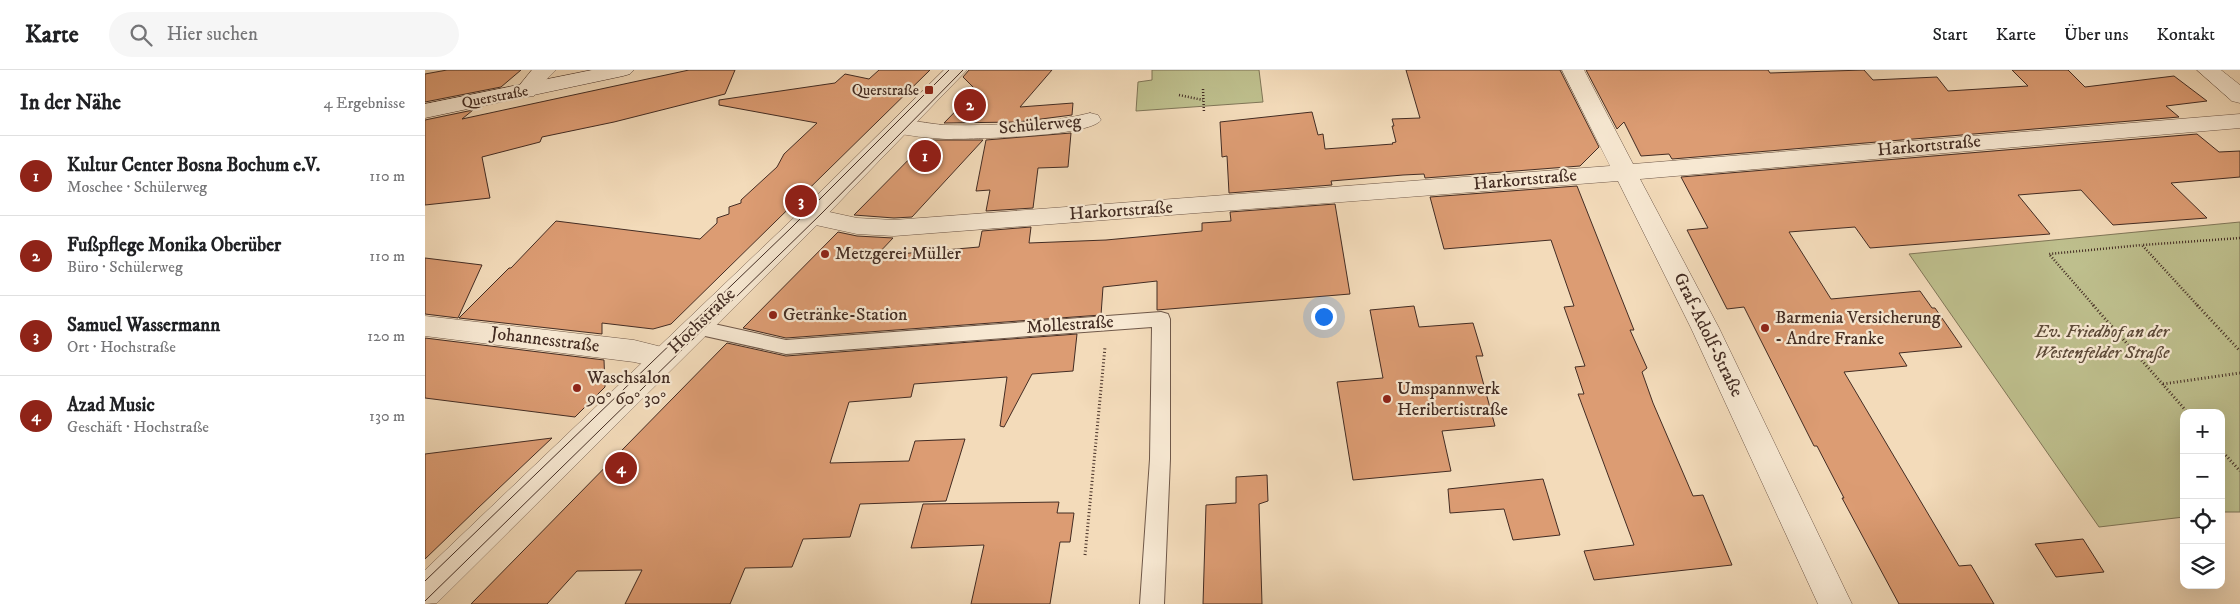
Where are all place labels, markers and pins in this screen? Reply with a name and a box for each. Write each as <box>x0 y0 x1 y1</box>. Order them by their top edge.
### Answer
place label: Querstraße <box>852 81 919 100</box>
marker: Querstraße <box>923 84 935 96</box>
pin: 2 <box>954 86 986 124</box>
pin: 1 <box>909 137 941 175</box>
pin: 3 <box>785 182 817 220</box>
place label: Metzgerei Müller <box>835 243 961 265</box>
marker: Metzgerei Müller <box>819 248 831 260</box>
place label: Getränke-Station <box>783 304 908 326</box>
place label: Barmenia Versicherung - Andre Franke <box>1775 307 1941 350</box>
marker: Getränke-Station <box>767 309 779 321</box>
marker: Barmenia Versicherung - Andre Franke <box>1759 322 1771 334</box>
place label: Waschsalon 90° 60° 30° <box>586 367 671 410</box>
place label: Umspannwerk Heribertistraße <box>1397 378 1508 421</box>
marker: Waschsalon 90° 60° 30° <box>571 382 583 394</box>
marker: Umspannwerk Heribertistraße <box>1381 393 1393 405</box>
pin: 4 <box>605 449 637 487</box>

